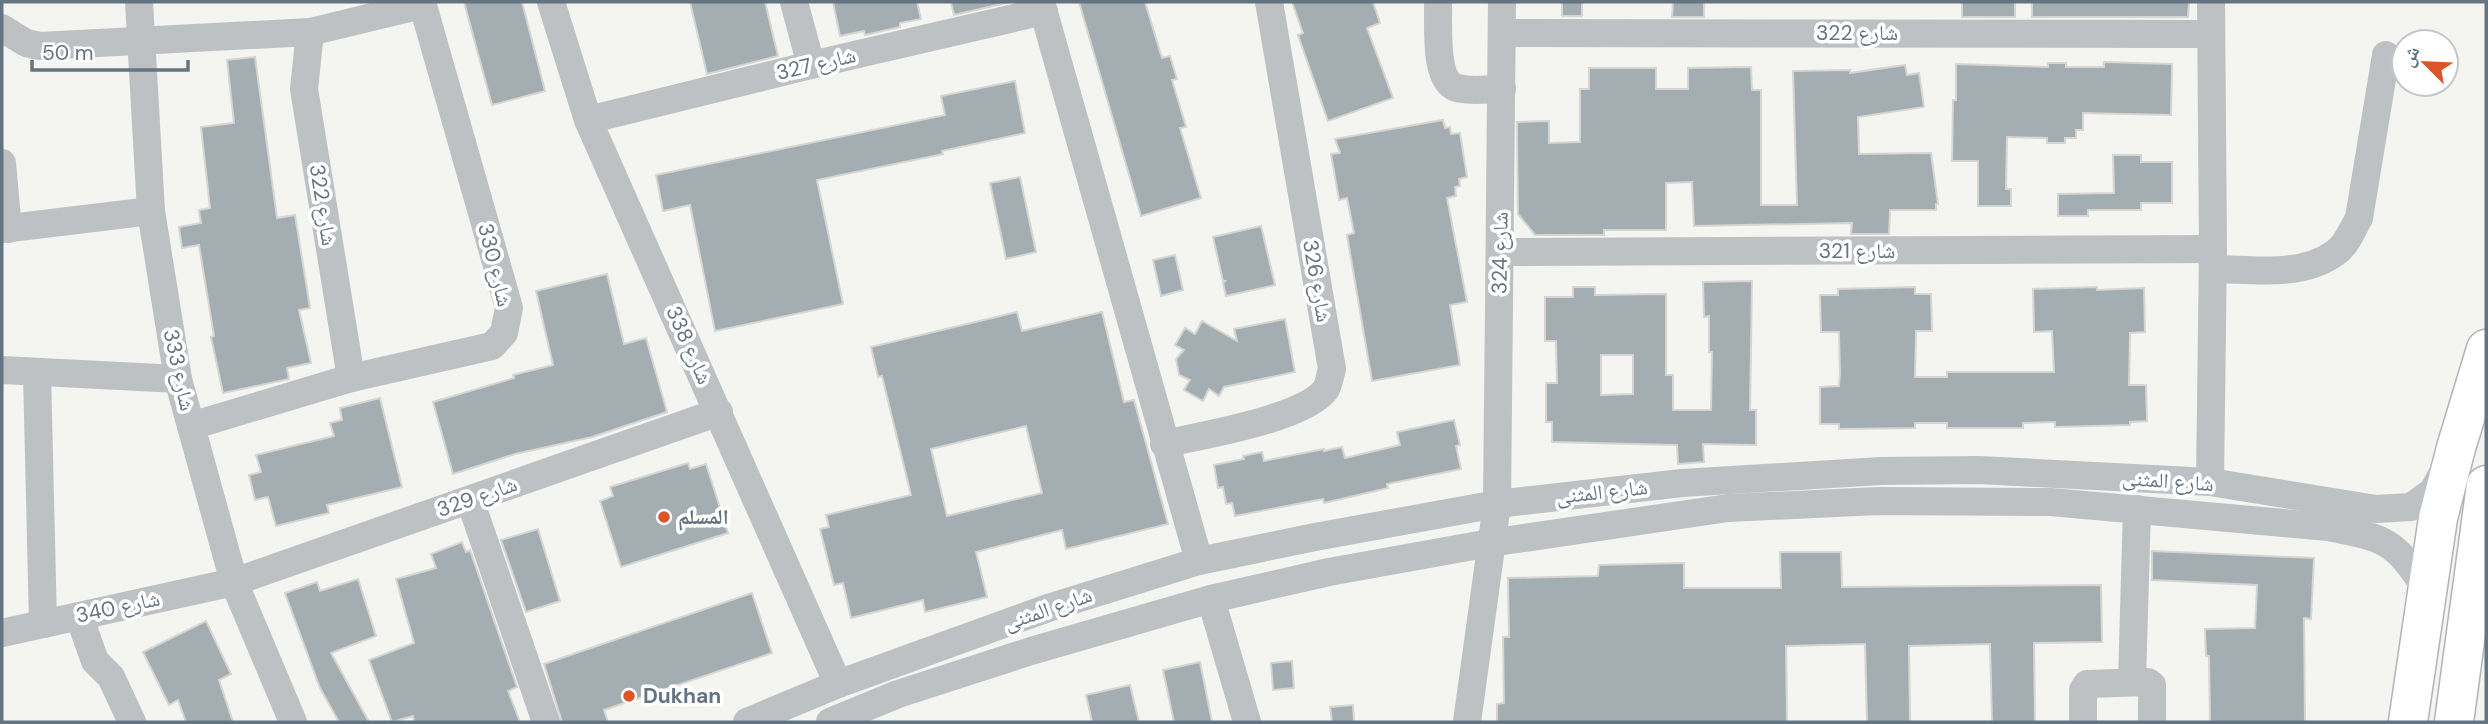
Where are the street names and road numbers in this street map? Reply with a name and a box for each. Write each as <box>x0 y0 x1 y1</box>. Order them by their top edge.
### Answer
street label: شارع 322 <box>1816 19 1898 47</box>
street label: شارع 327 <box>773 41 859 87</box>
street label: شارع 322 <box>303 162 343 248</box>
street label: شارع 324 <box>1485 212 1515 294</box>
street label: شارع 330 <box>471 221 519 309</box>
street label: شارع 321 <box>1819 237 1895 265</box>
street label: شارع 326 <box>1296 238 1338 324</box>
street label: شارع 338 <box>659 301 719 389</box>
street label: شارع 333 <box>157 327 201 413</box>
street label: شارع المثنى <box>2121 464 2215 498</box>
street label: شارع 329 <box>433 470 521 524</box>
street label: شارع المثنى <box>1555 473 1649 511</box>
street label: شارع المثنى <box>1000 581 1096 637</box>
street label: شارع 340 <box>73 584 163 630</box>

